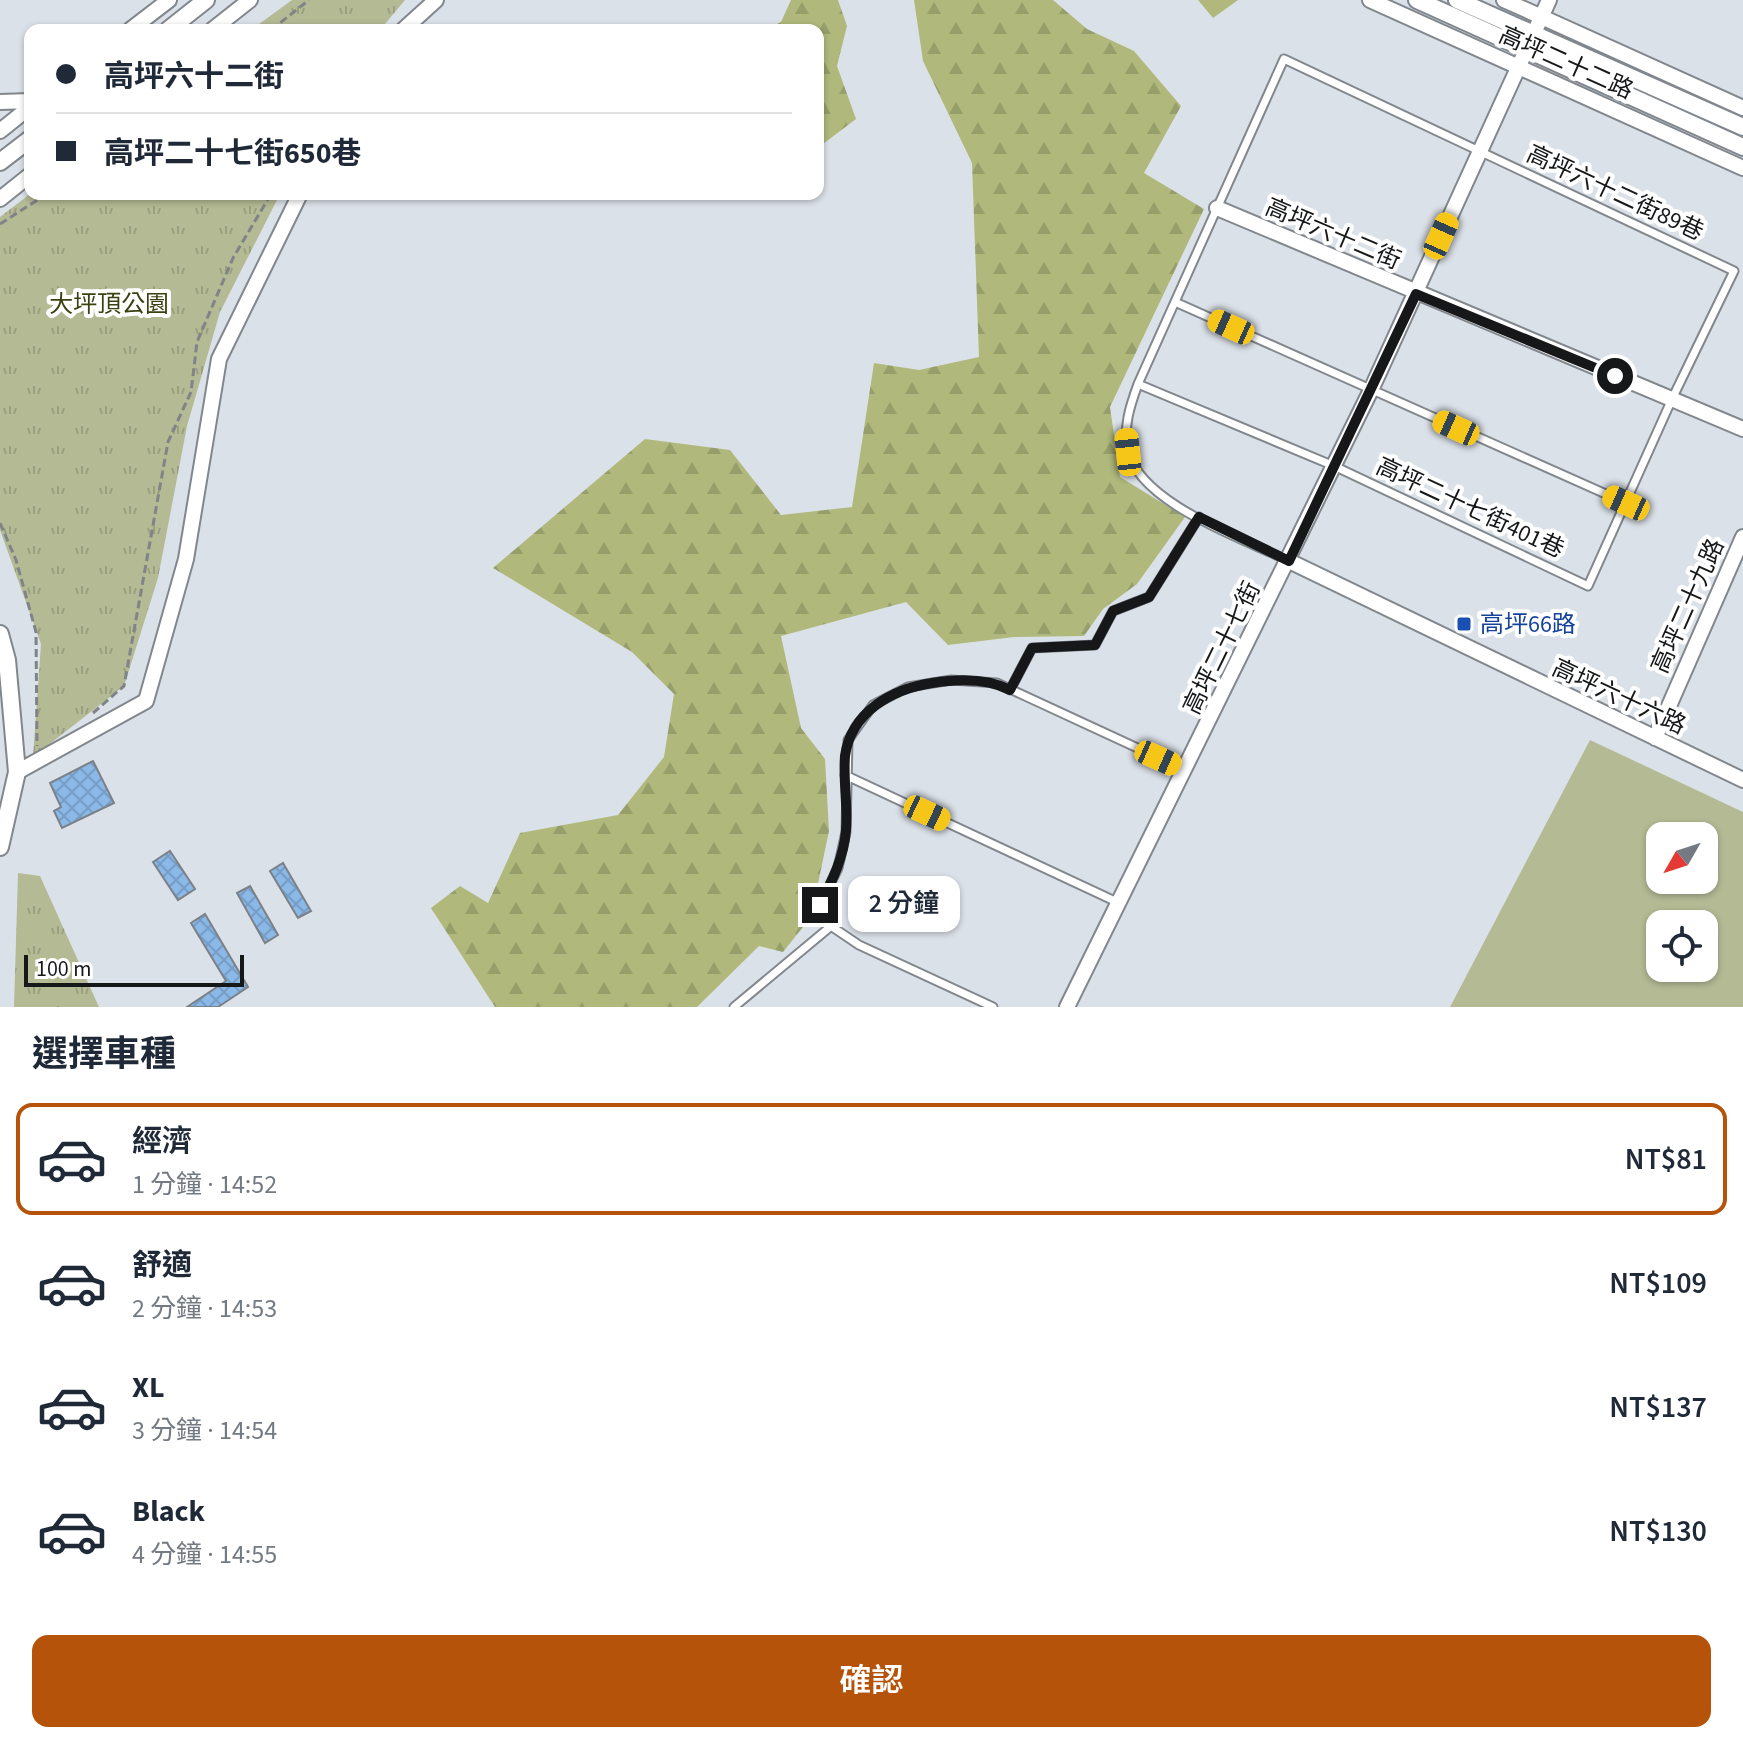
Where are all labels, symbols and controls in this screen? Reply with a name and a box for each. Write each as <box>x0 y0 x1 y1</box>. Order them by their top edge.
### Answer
street label: 高坪二十二路 <box>1493 18 1639 108</box>
text: 高坪六十二街 <box>104 55 284 98</box>
text: 高坪二十七街650巷 <box>104 132 362 175</box>
street label: 高坪六十二街89巷 <box>1521 137 1709 249</box>
street label: 高坪六十二街 <box>1260 190 1406 278</box>
car <box>1420 209 1462 263</box>
park label: 大坪頂公園 <box>49 287 169 322</box>
car <box>1204 306 1258 348</box>
route start <box>1597 358 1633 394</box>
car <box>1429 407 1483 449</box>
car <box>1114 427 1142 477</box>
street label: 高坪二十七街401巷 <box>1370 449 1570 567</box>
car <box>1599 482 1653 524</box>
street label: 高坪二十九路 <box>1643 533 1733 679</box>
street label: 高坪二十七街 <box>1175 576 1269 720</box>
place label: 高坪66路 <box>1480 607 1576 642</box>
marker: 高坪66路 <box>1455 615 1473 633</box>
street label: 高坪六十六路 <box>1546 651 1692 743</box>
car <box>1131 737 1185 779</box>
car <box>900 792 954 834</box>
north arrow <box>1646 822 1718 894</box>
map controls <box>1646 822 1718 982</box>
callout: 2 分鐘 <box>848 877 960 933</box>
text: 2 分鐘 <box>869 885 939 922</box>
route end <box>802 887 838 923</box>
button: locate <box>1646 910 1718 982</box>
scale bar <box>24 951 244 987</box>
text: 100 m <box>36 953 91 985</box>
text: 選擇車種 <box>32 1029 176 1080</box>
text: 經濟 <box>132 1120 192 1163</box>
icon: car <box>36 1123 108 1195</box>
text: NT$81 <box>1625 1138 1707 1181</box>
text: 1 分鐘 · 14:52 <box>132 1166 277 1203</box>
text: 舒適 <box>132 1244 192 1287</box>
icon: car <box>36 1247 108 1319</box>
text: NT$109 <box>1609 1262 1707 1305</box>
text: 2 分鐘 · 14:53 <box>132 1290 277 1327</box>
text: XL <box>132 1366 165 1409</box>
icon: car <box>36 1371 108 1443</box>
text: NT$137 <box>1609 1386 1707 1429</box>
text: 3 分鐘 · 14:54 <box>132 1412 277 1449</box>
text: Black <box>132 1490 205 1533</box>
icon: car <box>36 1495 108 1567</box>
text: NT$130 <box>1609 1510 1707 1553</box>
text: 4 分鐘 · 14:55 <box>132 1536 277 1573</box>
button: 確認 <box>32 1635 1711 1727</box>

